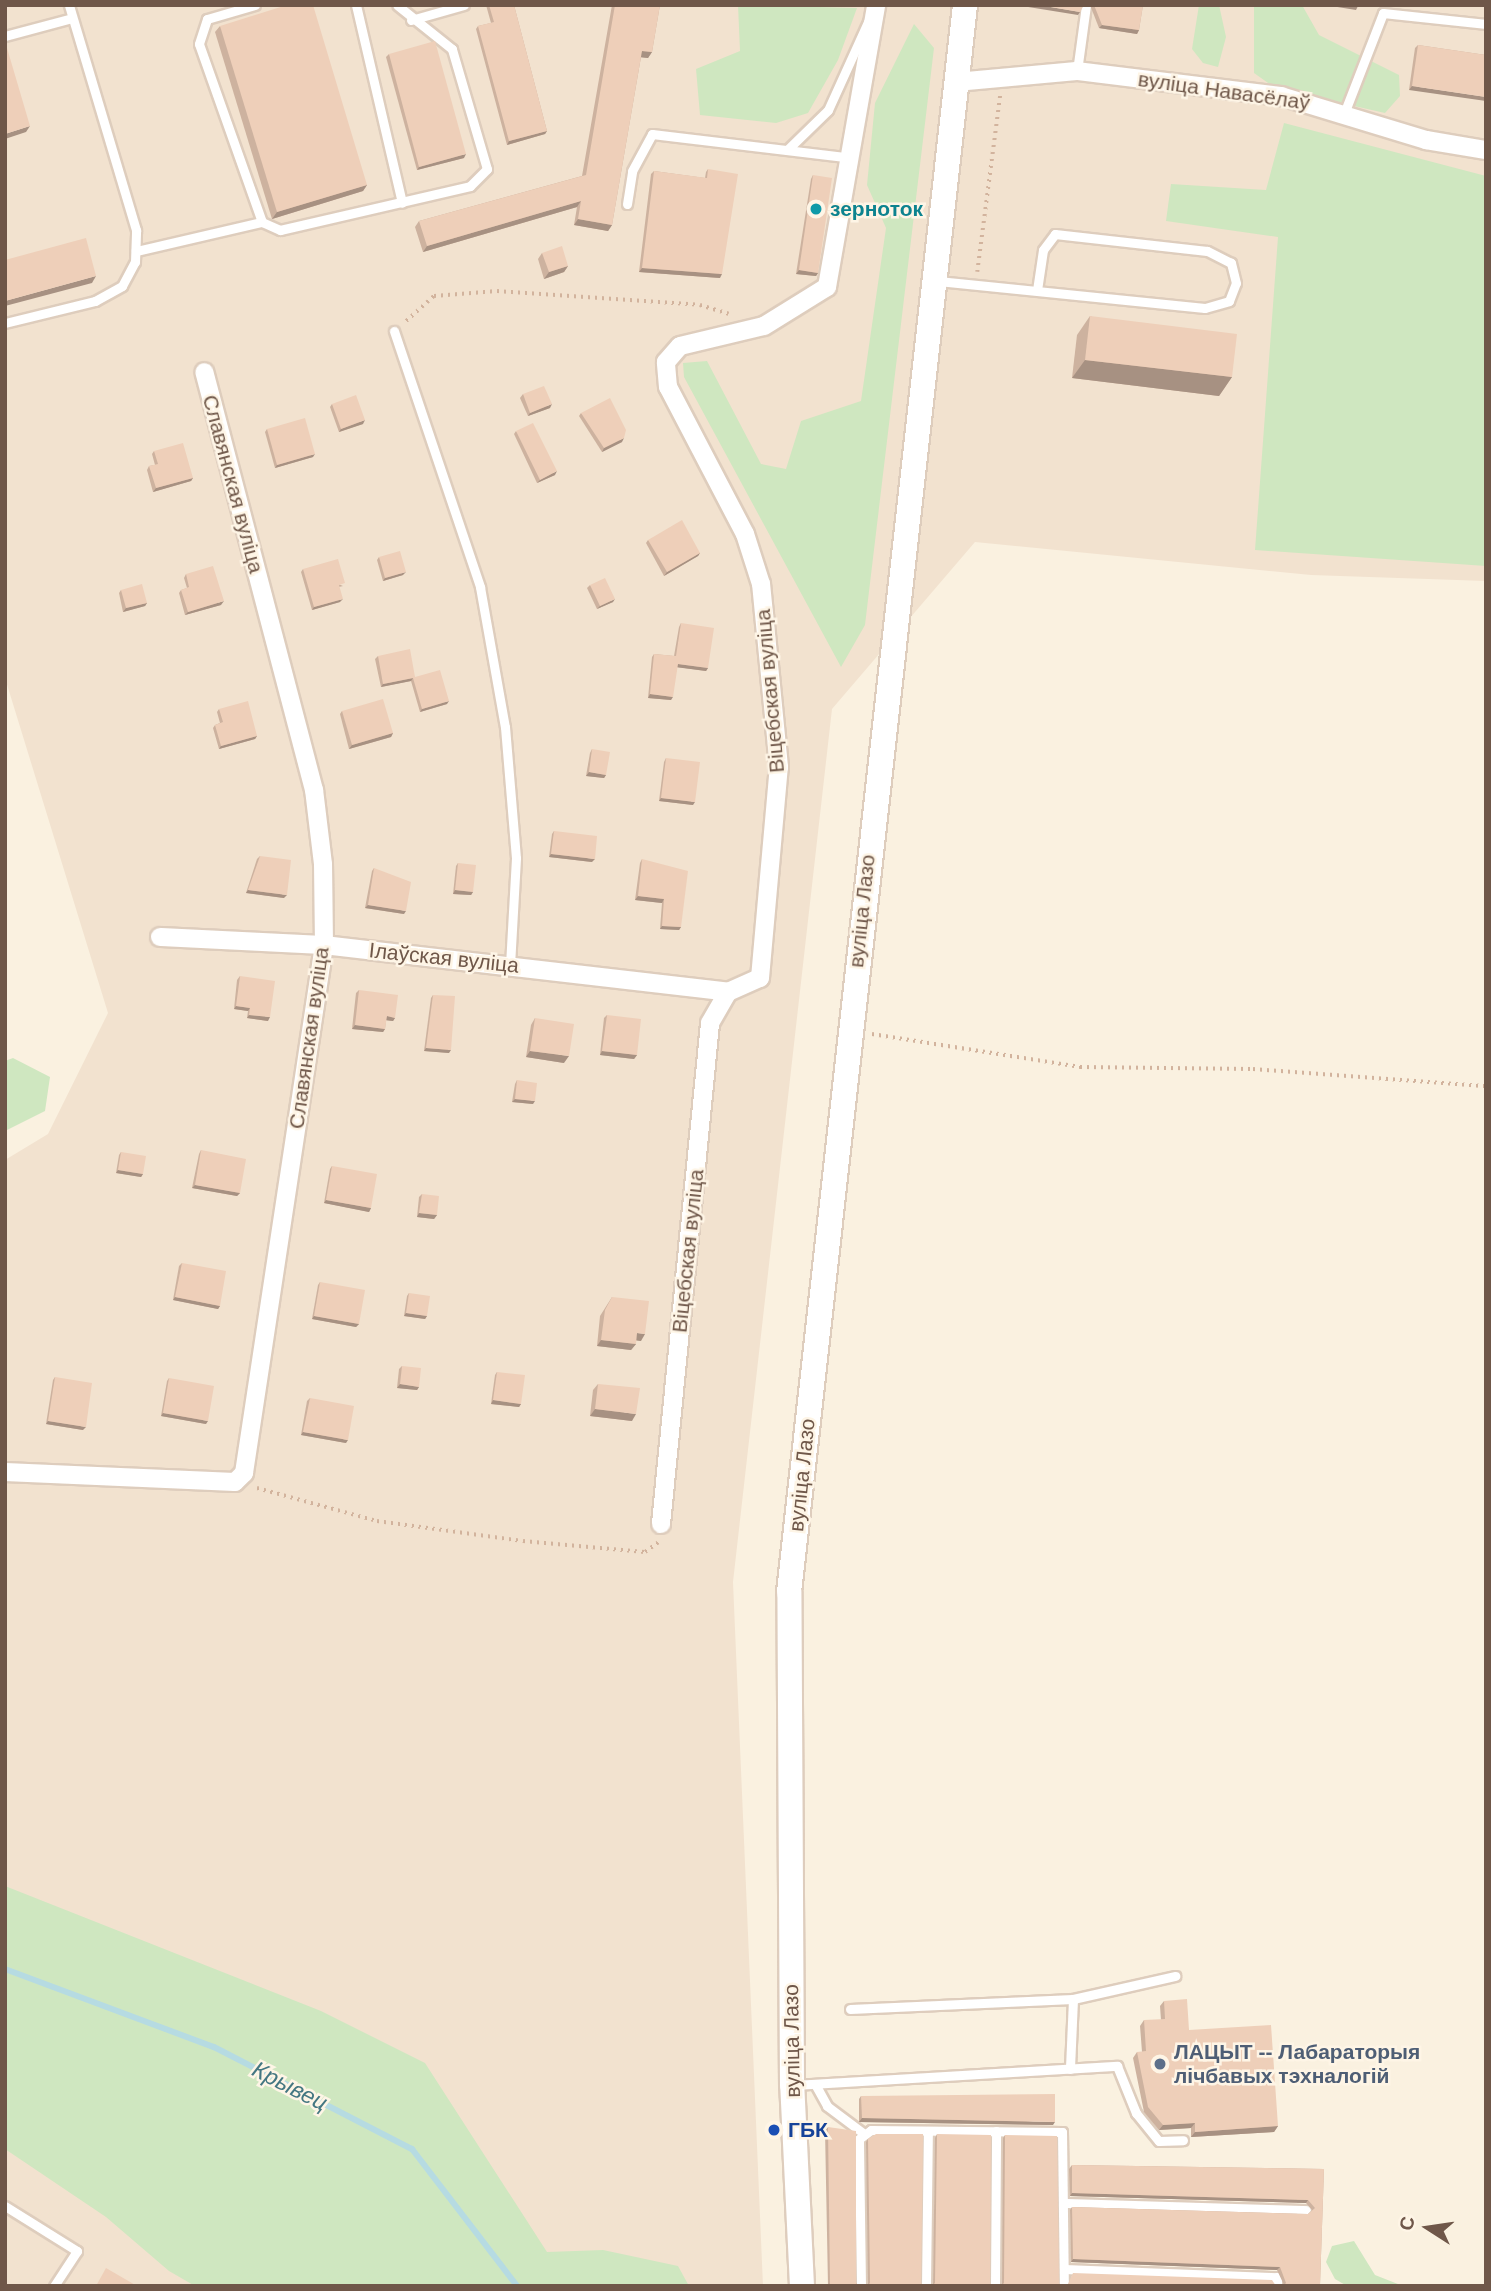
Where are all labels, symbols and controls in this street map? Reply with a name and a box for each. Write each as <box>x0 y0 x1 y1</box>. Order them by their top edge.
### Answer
street label: вуліца Навасёлаў <box>1136 66 1312 116</box>
place label: зерноток <box>830 196 923 222</box>
marker: зерноток <box>808 201 824 217</box>
street label: Славянская вуліца <box>197 392 269 576</box>
street label: Віцебская вуліца <box>750 608 790 774</box>
street label: вуліца Лазо <box>844 853 880 969</box>
street label: Ілаўская вуліца <box>368 938 520 978</box>
street label: Славянская вуліца <box>284 945 334 1131</box>
street label: Віцебская вуліца <box>667 1168 709 1334</box>
street label: вуліца Лазо <box>784 1417 820 1533</box>
street label: вуліца Лазо <box>778 1984 806 2098</box>
place label: ЛАЦЫТ -- Лабараторыя лічбавых тэхналогій <box>1174 2039 1420 2089</box>
water label: Крывец <box>248 2055 332 2117</box>
marker: ЛАЦЫТ -- Лабараторыя лічбавых тэхналогій <box>1152 2056 1168 2072</box>
place label: ГБК <box>788 2117 828 2143</box>
marker: ГБК <box>766 2122 782 2138</box>
north arrow <box>1393 2193 1463 2263</box>
text: С <box>1395 2215 1419 2232</box>

